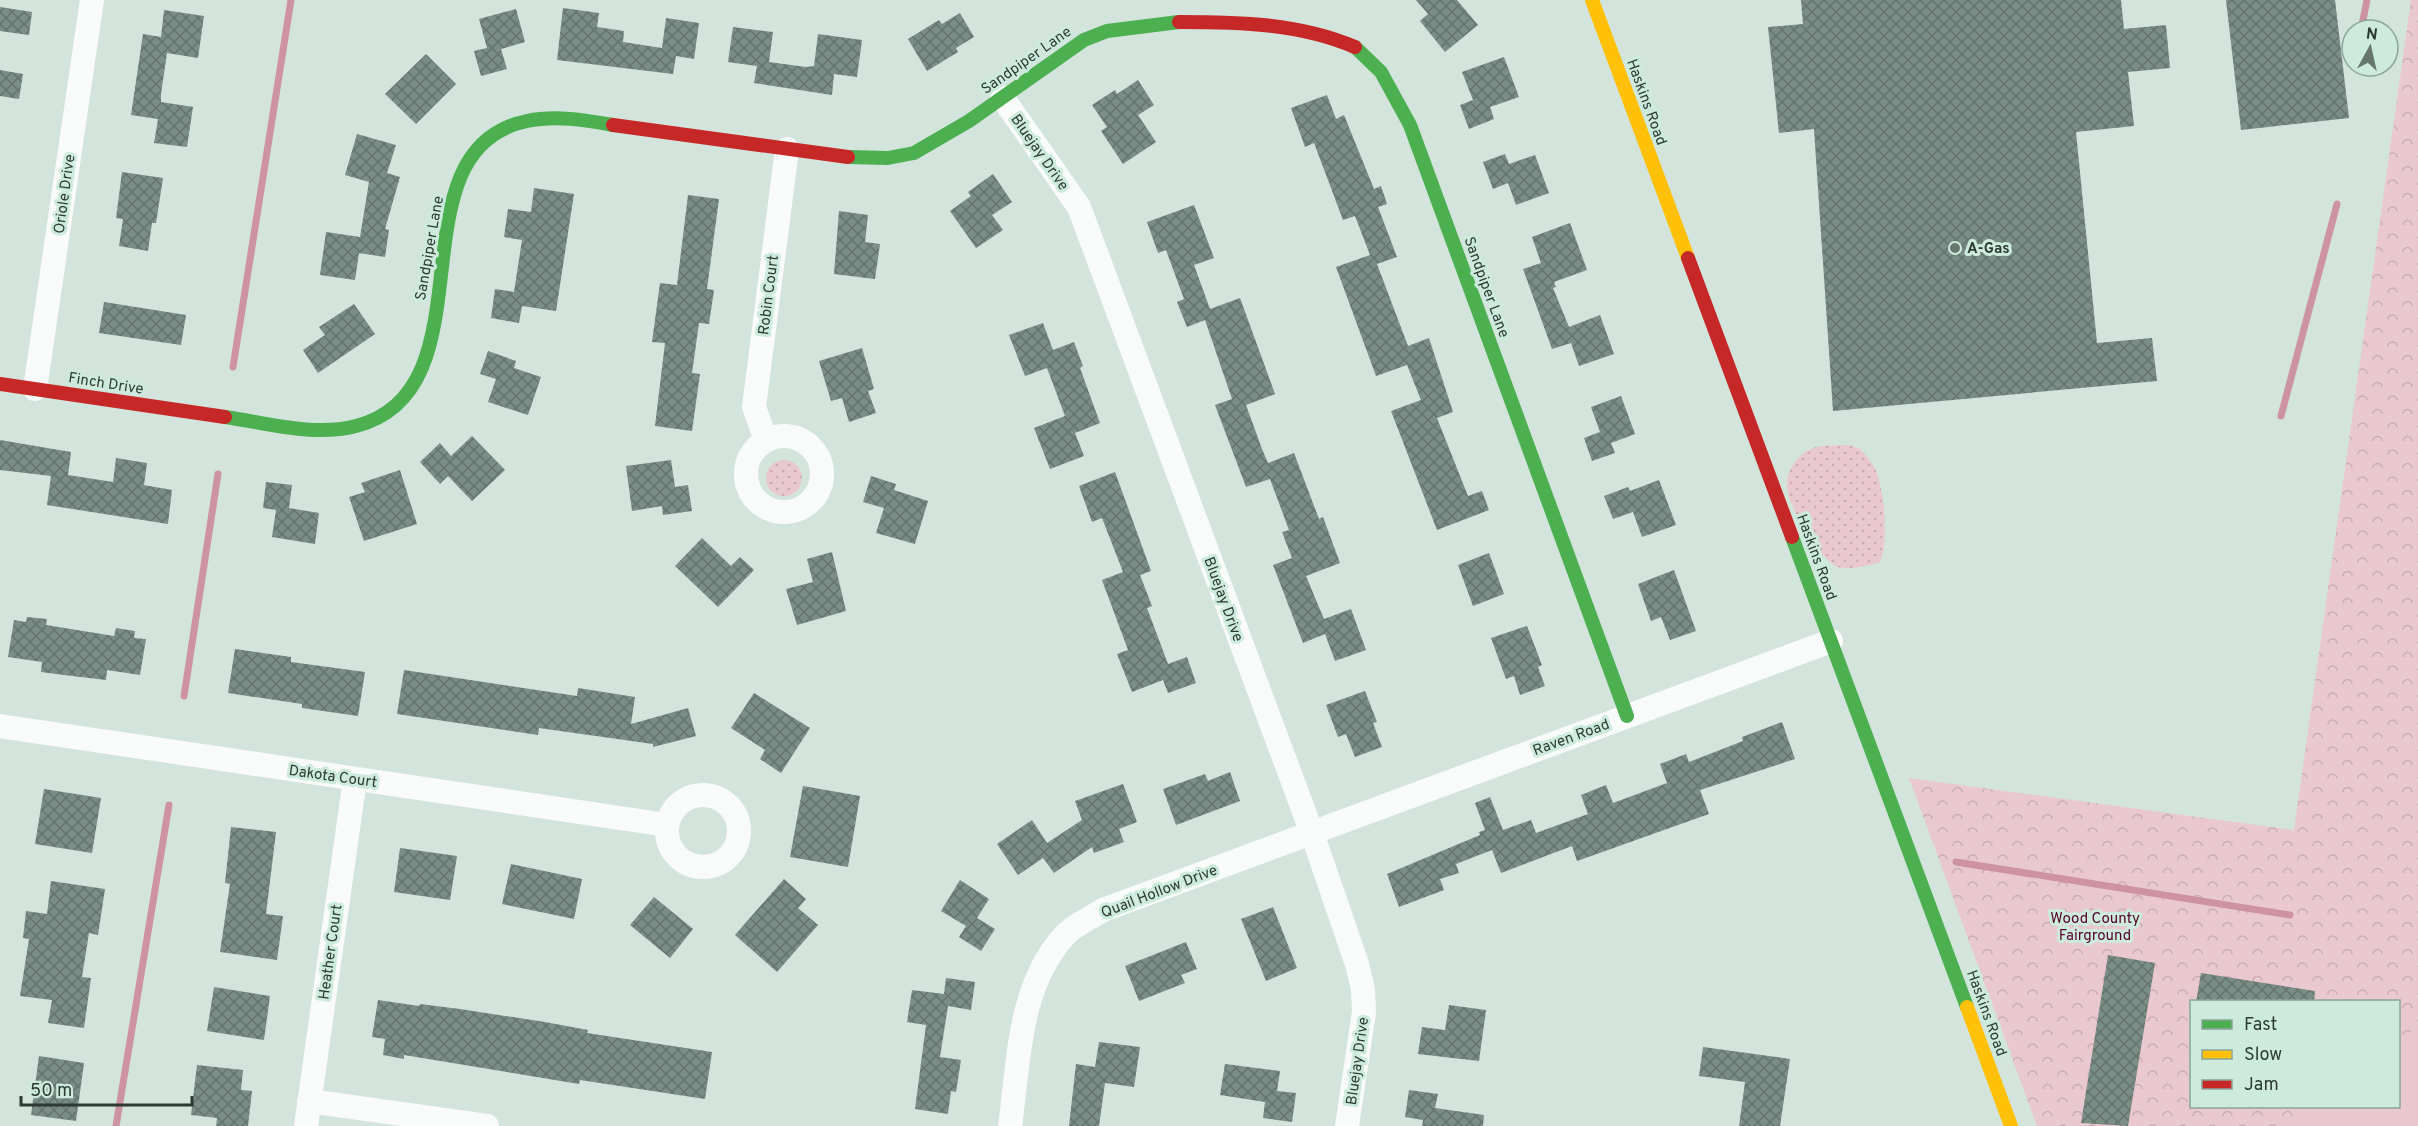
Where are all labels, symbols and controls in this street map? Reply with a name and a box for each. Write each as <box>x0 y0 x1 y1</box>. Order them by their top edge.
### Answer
north arrow <box>2340 18 2400 78</box>
street label: Sandpiper Lane <box>978 23 1076 99</box>
text: N <box>2365 24 2379 46</box>
street label: Haskins Road <box>1621 57 1670 148</box>
street label: Bluejay Drive <box>1006 111 1072 195</box>
street label: Oriole Drive <box>51 153 80 235</box>
street label: Sandpiper Lane <box>412 194 449 302</box>
street label: Sandpiper Lane <box>1459 234 1513 341</box>
place label: A-Gas <box>1967 240 2010 259</box>
marker: A-Gas <box>1948 241 1962 255</box>
street label: Robin Court <box>755 254 784 336</box>
street label: Finch Drive <box>67 369 145 400</box>
street label: Haskins Road <box>1791 512 1840 603</box>
street label: Bluejay Drive <box>1198 555 1247 645</box>
street label: Raven Road <box>1531 716 1612 761</box>
street label: Dakota Court <box>287 762 378 793</box>
street label: Quail Hollow Drive <box>1099 861 1221 923</box>
street label: Heather Court <box>315 903 348 1001</box>
park label: Wood County Fairground <box>2050 910 2140 946</box>
street label: Haskins Road <box>1961 968 2010 1059</box>
legend <box>2190 1000 2400 1108</box>
text: Fast <box>2244 1014 2277 1037</box>
street label: Bluejay Drive <box>1343 1016 1374 1107</box>
text: Slow <box>2244 1044 2282 1067</box>
scale bar <box>21 1069 192 1107</box>
text: Jam <box>2244 1074 2279 1097</box>
text: 50 m <box>30 1080 72 1103</box>

